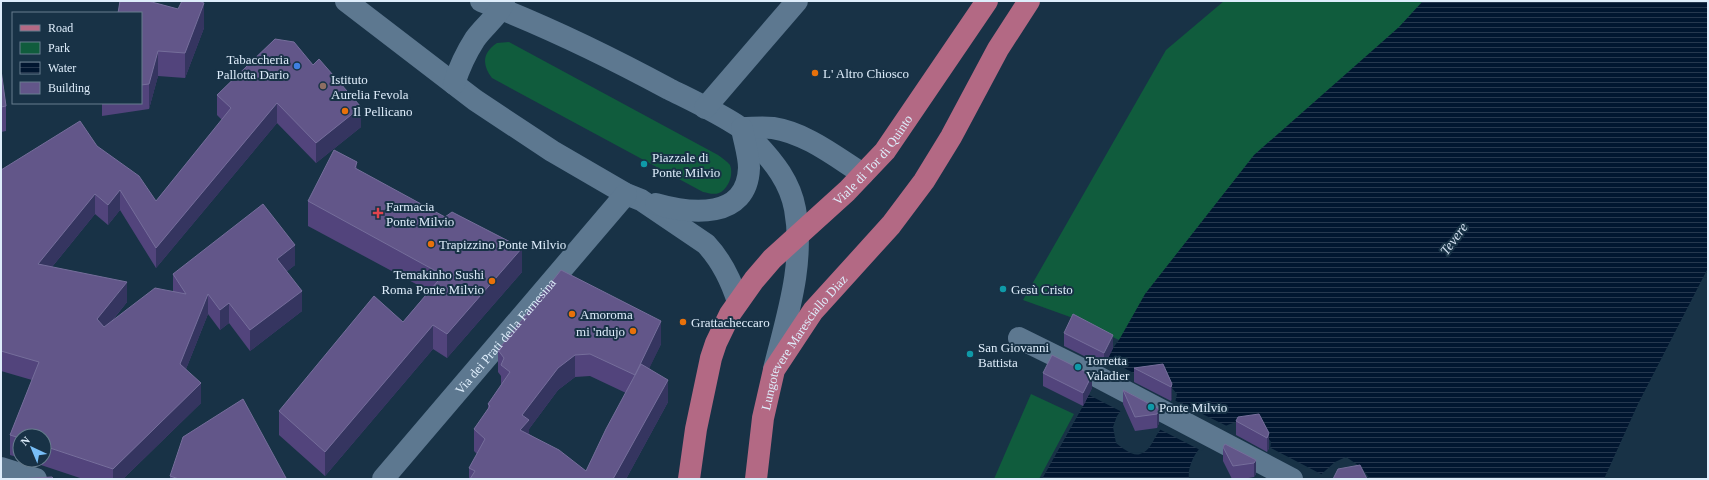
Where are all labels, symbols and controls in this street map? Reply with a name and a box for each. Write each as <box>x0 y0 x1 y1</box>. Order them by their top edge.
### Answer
legend <box>12 12 142 104</box>
text: Road <box>48 21 73 35</box>
text: Park <box>48 41 70 55</box>
place label: Tabaccheria Pallotta Dario <box>216 52 289 82</box>
text: Water <box>48 61 76 75</box>
marker: Tabaccheria Pallotta Dario <box>292 61 302 71</box>
place label: L' Altro Chiosco <box>823 66 909 81</box>
marker: L' Altro Chiosco <box>810 68 820 78</box>
place label: Istituto Aurelia Fevola <box>331 72 409 102</box>
text: Building <box>48 81 90 95</box>
marker: Istituto Aurelia Fevola <box>318 81 328 91</box>
place label: Il Pellicano <box>353 104 413 119</box>
marker: Il Pellicano <box>340 106 350 116</box>
street label: Viale di Tor di Quinto <box>830 112 915 208</box>
place label: Piazzale di Ponte Milvio <box>652 150 720 180</box>
marker: Piazzale di Ponte Milvio <box>639 159 649 169</box>
place label: Farmacia Ponte Milvio <box>386 199 454 229</box>
marker: Farmacia Ponte Milvio <box>373 208 383 218</box>
water label: Tevere <box>1437 220 1471 258</box>
place label: Trapizzino Ponte Milvio <box>439 237 566 252</box>
marker: Trapizzino Ponte Milvio <box>426 239 436 249</box>
place label: Temakinho Sushi Roma Ponte Milvio <box>381 267 484 297</box>
street label: Lungotevere Maresciallo Diaz <box>758 271 850 411</box>
street label: Via dei Prati della Farnesina <box>451 275 559 397</box>
marker: Temakinho Sushi Roma Ponte Milvio <box>487 276 497 286</box>
place label: Gesù Cristo <box>1011 282 1073 297</box>
marker: Gesù Cristo <box>998 284 1008 294</box>
place label: Amoroma <box>580 307 633 322</box>
marker: Amoroma <box>567 309 577 319</box>
place label: Grattacheccaro <box>691 315 770 330</box>
marker: Grattacheccaro <box>678 317 688 327</box>
place label: mi 'ndujo <box>576 324 625 339</box>
marker: mi 'ndujo <box>628 326 638 336</box>
place label: San Giovanni Battista <box>978 340 1050 370</box>
marker: San Giovanni Battista <box>965 349 975 359</box>
place label: Torretta Valadier <box>1086 353 1130 383</box>
marker: Torretta Valadier <box>1073 362 1083 372</box>
place label: Ponte Milvio <box>1159 400 1227 415</box>
marker: Ponte Milvio <box>1146 402 1156 412</box>
north arrow <box>12 428 52 468</box>
text: N <box>18 434 32 448</box>

